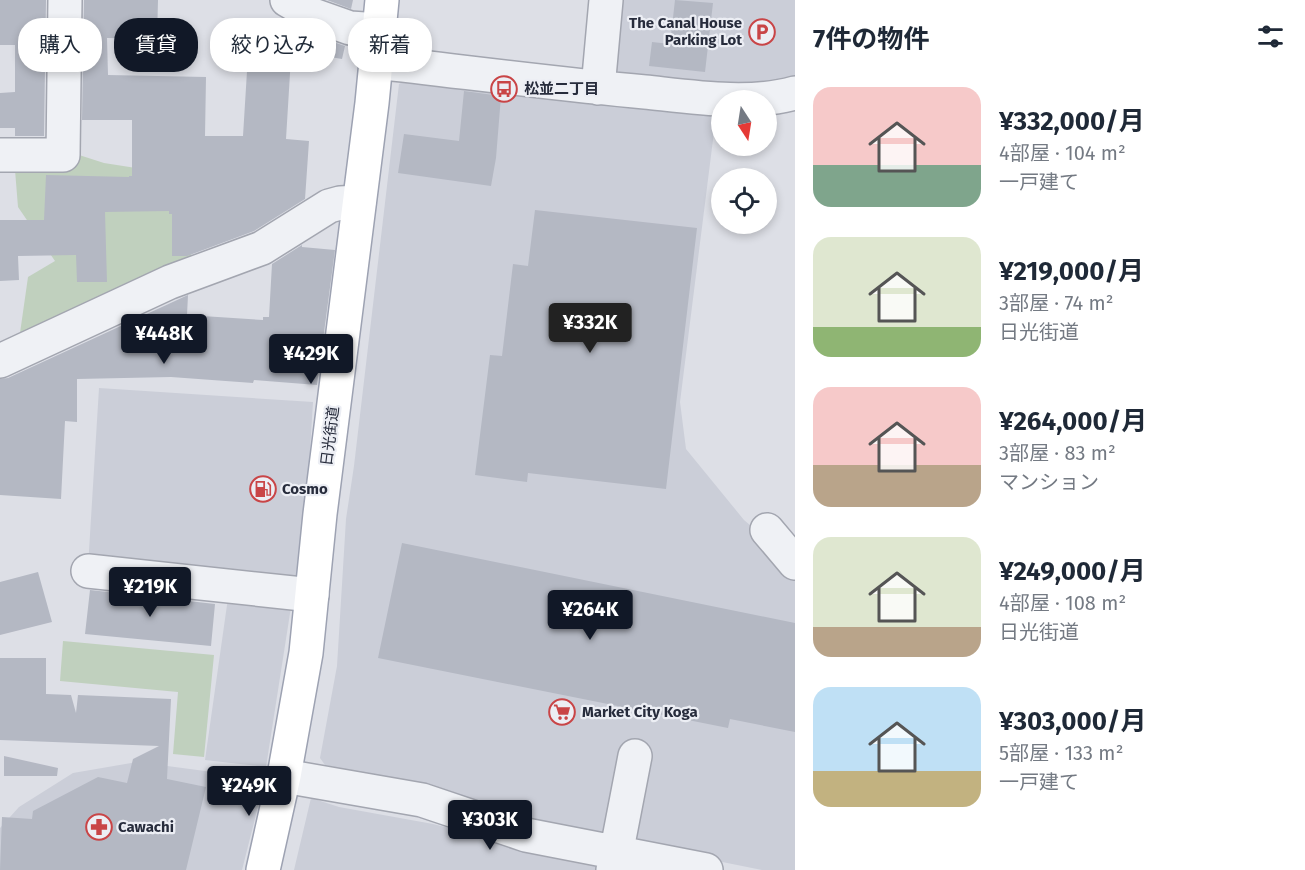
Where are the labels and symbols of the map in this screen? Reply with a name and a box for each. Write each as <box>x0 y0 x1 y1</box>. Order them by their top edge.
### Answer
place label: The Canal House Parking Lot <box>629 14 742 49</box>
parking icon: The Canal House Parking Lot <box>747 17 777 47</box>
bus stop icon: 松並二丁目 <box>489 74 519 104</box>
place label: 松並二丁目 <box>524 80 599 98</box>
north arrow <box>711 90 777 156</box>
pin: ¥332K <box>548 303 632 354</box>
pin: ¥448K <box>122 314 206 365</box>
pin: ¥429K <box>269 334 353 385</box>
street label: 日光街道 <box>317 405 343 467</box>
fuel station icon: Cosmo <box>248 474 278 504</box>
place label: Cosmo <box>282 480 328 498</box>
pin: ¥219K <box>108 567 192 618</box>
pin: ¥264K <box>548 590 632 641</box>
supermarket icon: Market City Koga <box>547 697 577 727</box>
place label: Market City Koga <box>582 703 698 721</box>
pin: ¥249K <box>207 766 291 817</box>
pin: ¥303K <box>448 800 532 851</box>
pharmacy icon: Cawachi <box>84 812 114 842</box>
place label: Cawachi <box>118 818 174 836</box>

